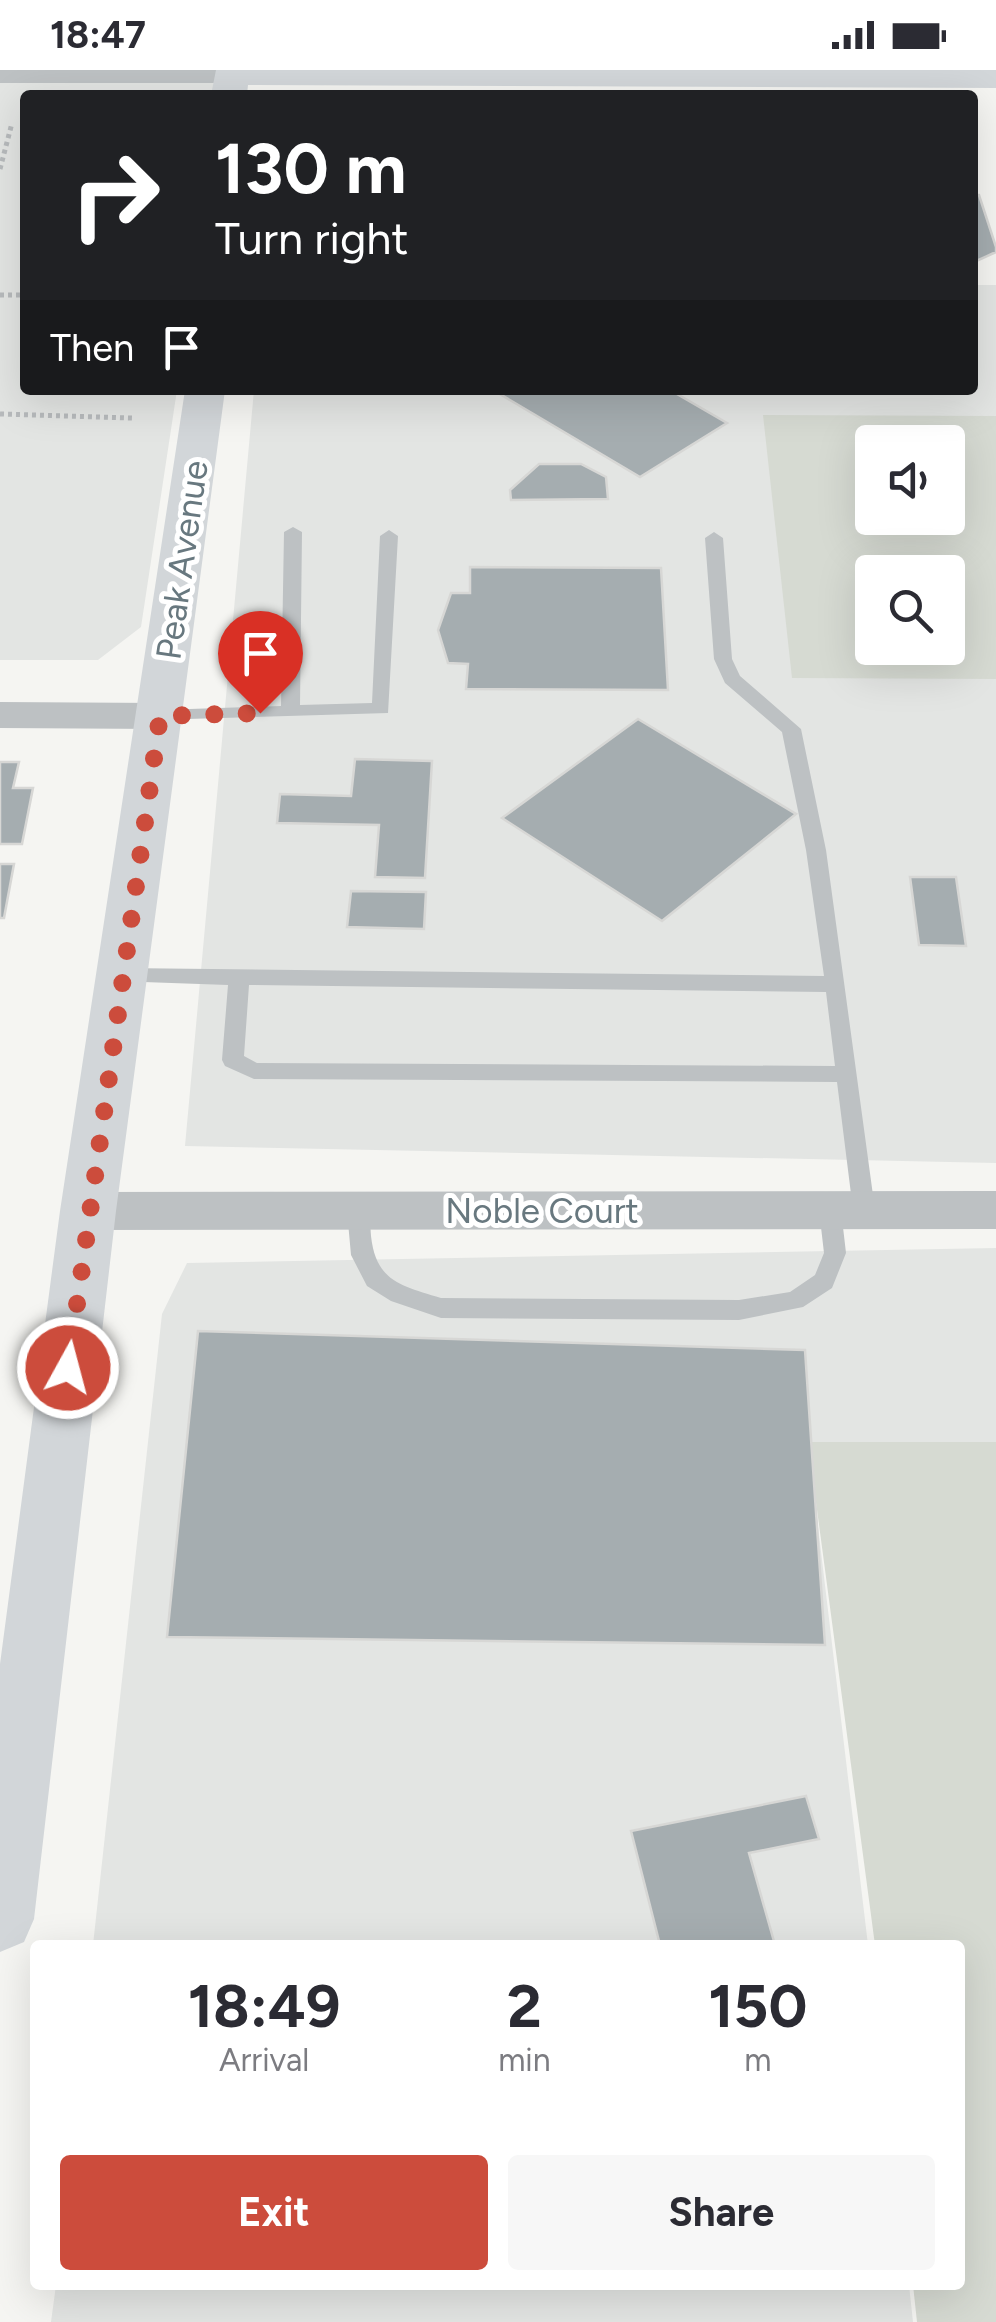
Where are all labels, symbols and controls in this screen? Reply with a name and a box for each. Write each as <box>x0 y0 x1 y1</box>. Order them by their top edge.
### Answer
text: 18:47 <box>50 12 146 58</box>
text: 130 m <box>215 126 407 211</box>
icon: right <box>50 130 180 260</box>
text: Turn right <box>215 211 408 265</box>
icon: arrive <box>154 320 209 375</box>
text: Then <box>50 325 134 371</box>
map controls <box>855 425 965 665</box>
button: sound <box>855 425 965 535</box>
street label: Peak Avenue <box>147 458 217 662</box>
button: search <box>855 555 965 665</box>
pin <box>218 611 303 714</box>
icon: arrive <box>233 626 288 681</box>
street label: Noble Court <box>445 1190 639 1232</box>
position arrow <box>16 1316 120 1420</box>
text: 18:49 <box>188 1970 341 2042</box>
text: 2 <box>507 1970 542 2042</box>
text: 150 <box>708 1970 807 2042</box>
text: Arrival <box>219 2041 309 2079</box>
text: min <box>498 2041 551 2079</box>
text: m <box>744 2041 771 2079</box>
button: Exit <box>60 2155 488 2270</box>
button: Share <box>508 2155 935 2270</box>

